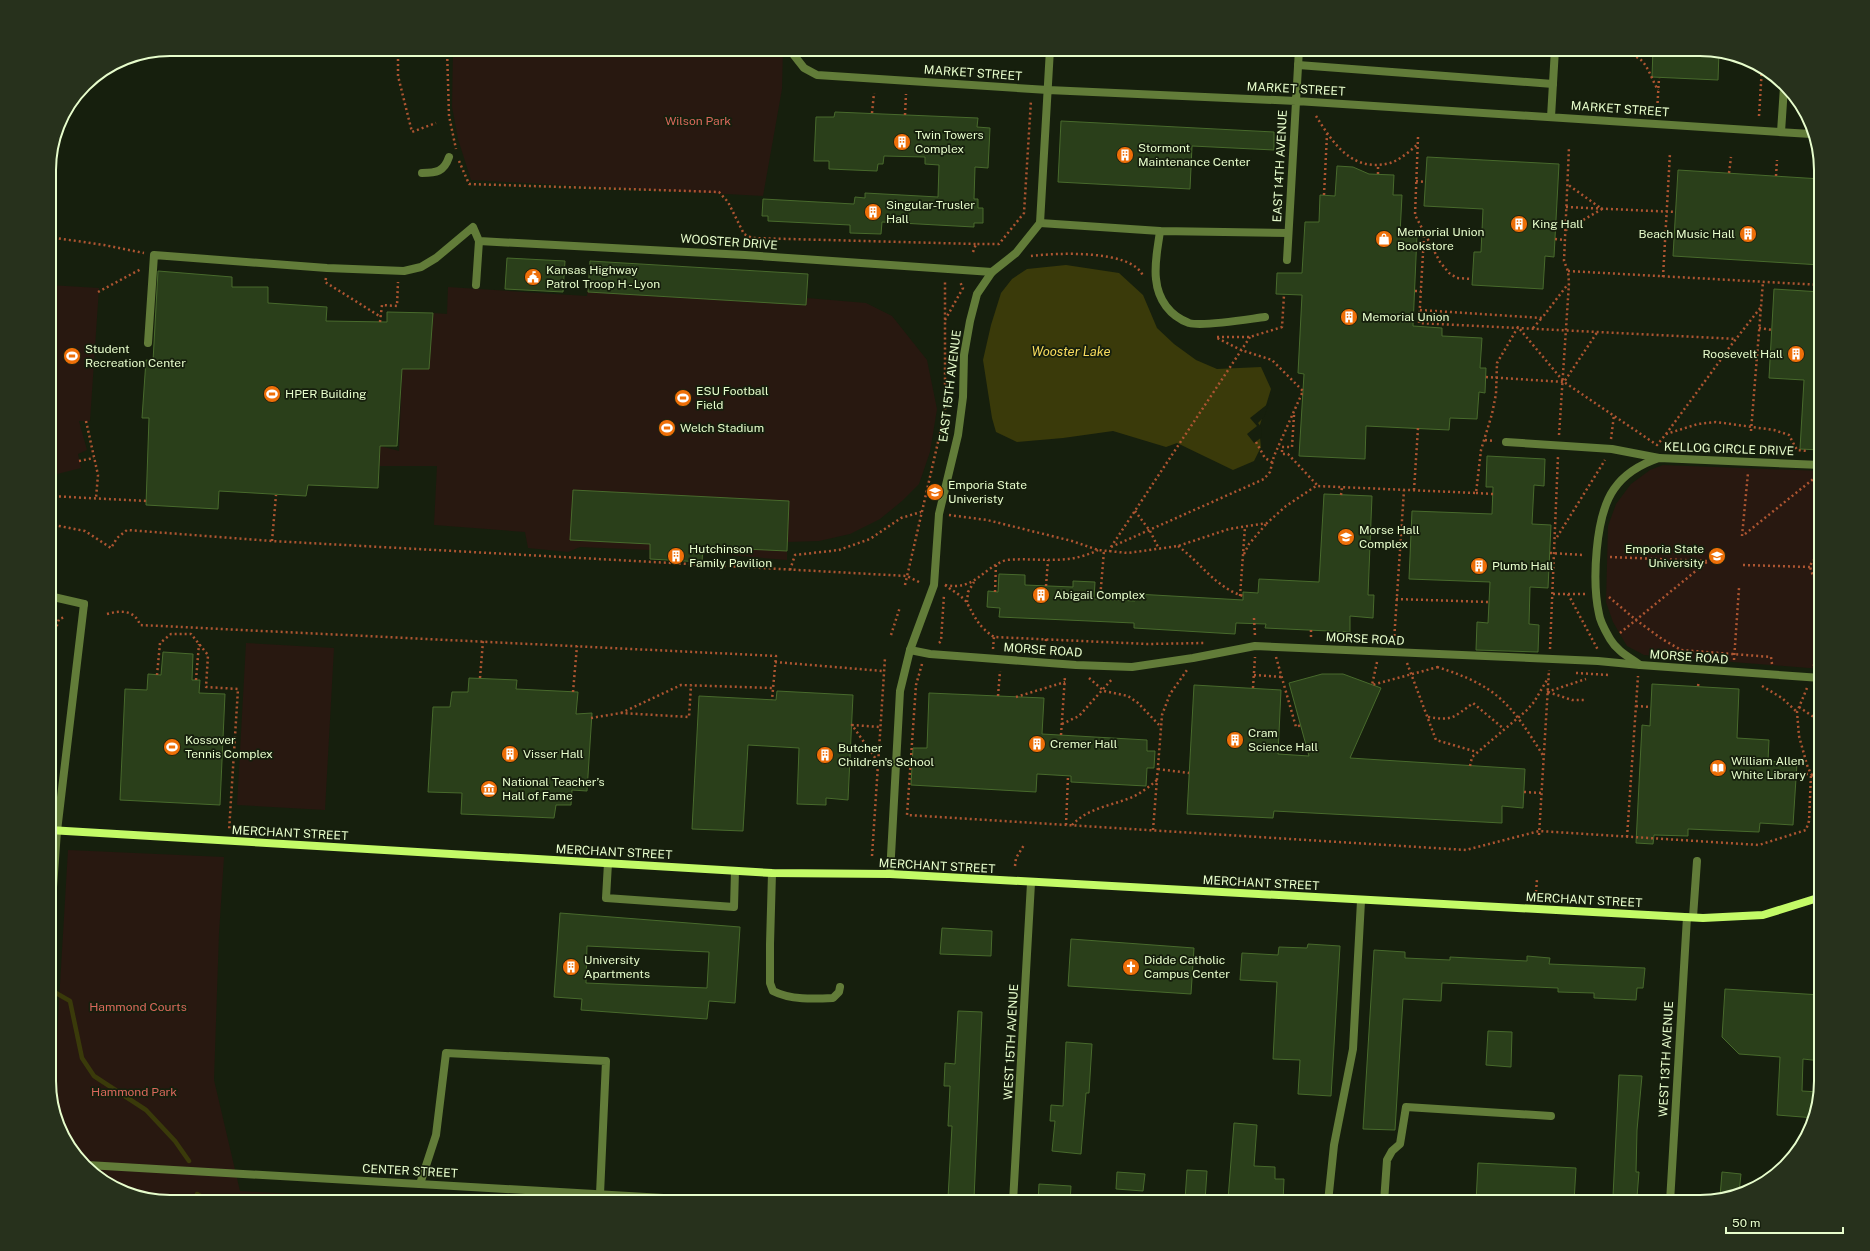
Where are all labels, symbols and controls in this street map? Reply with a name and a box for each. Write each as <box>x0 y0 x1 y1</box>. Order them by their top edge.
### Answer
street label: MARKET STREET <box>923 63 1023 83</box>
street label: MARKET STREET <box>1246 79 1346 99</box>
street label: MARKET STREET <box>1570 99 1670 119</box>
street label: EAST 14TH AVENUE <box>1270 109 1290 223</box>
park label: Wilson Park <box>665 114 731 128</box>
place label: Twin Towers Complex <box>915 128 984 156</box>
building icon: Twin Towers Complex <box>892 132 912 152</box>
place label: Stormont Maintenance Center <box>1138 141 1251 169</box>
building icon: Stormont Maintenance Center <box>1115 145 1135 165</box>
place label: Singular-Trusler Hall <box>886 198 975 226</box>
building icon: Singular-Trusler Hall <box>863 202 883 222</box>
building icon: King Hall <box>1509 214 1529 234</box>
place label: King Hall <box>1532 217 1584 231</box>
building icon: Beach Music Hall <box>1738 224 1758 244</box>
place label: Memorial Union Bookstore <box>1397 225 1484 253</box>
place label: Beach Music Hall <box>1638 227 1735 241</box>
shop icon: Memorial Union Bookstore <box>1374 229 1394 249</box>
street label: WOOSTER DRIVE <box>680 232 778 252</box>
place label: Kansas Highway Patrol Troop H - Lyon <box>546 263 660 291</box>
public building icon: Kansas Highway Patrol Troop H - Lyon <box>523 267 543 287</box>
building icon: Memorial Union <box>1339 307 1359 327</box>
place label: Memorial Union <box>1362 310 1449 324</box>
street label: EAST 15TH AVENUE <box>936 329 964 443</box>
place label: Student Recreation Center <box>85 342 186 370</box>
water label: Wooster Lake <box>1032 344 1111 359</box>
building icon: Roosevelt Hall <box>1786 344 1806 364</box>
sports icon: Student Recreation Center <box>62 346 82 366</box>
place label: Roosevelt Hall <box>1702 347 1783 361</box>
sports icon: HPER Building <box>262 384 282 404</box>
place label: ESU Football Field <box>696 384 769 412</box>
place label: HPER Building <box>285 387 367 401</box>
sports icon: ESU Football Field <box>673 388 693 408</box>
sports icon: Welch Stadium <box>657 418 677 438</box>
place label: Welch Stadium <box>680 421 764 435</box>
street label: KELLOG CIRCLE DRIVE <box>1664 440 1794 458</box>
place label: Emporia State Univeristy <box>948 478 1027 506</box>
school or university icon: Emporia State Univeristy <box>925 482 945 502</box>
place label: Morse Hall Complex <box>1359 523 1420 551</box>
school or university icon: Morse Hall Complex <box>1336 527 1356 547</box>
place label: Hutchinson Family Pavilion <box>689 542 772 570</box>
place label: Emporia State University <box>1625 542 1705 570</box>
building icon: Hutchinson Family Pavilion <box>666 546 686 566</box>
school or university icon: Emporia State University <box>1707 546 1727 566</box>
building icon: Plumb Hall <box>1469 556 1489 576</box>
place label: Plumb Hall <box>1492 559 1554 573</box>
building icon: Abigail Complex <box>1031 585 1051 605</box>
place label: Abigail Complex <box>1054 588 1145 602</box>
street label: MORSE ROAD <box>1325 630 1405 648</box>
street label: MORSE ROAD <box>1003 640 1083 660</box>
street label: MORSE ROAD <box>1649 647 1729 667</box>
place label: Cram Science Hall <box>1248 726 1319 754</box>
building icon: Cram Science Hall <box>1225 730 1245 750</box>
place label: Kossover Tennis Complex <box>185 733 273 761</box>
building icon: Cremer Hall <box>1027 734 1047 754</box>
sports icon: Kossover Tennis Complex <box>162 737 182 757</box>
place label: Cremer Hall <box>1050 737 1118 751</box>
place label: Butcher Children's School <box>838 741 934 769</box>
building icon: Visser Hall <box>500 744 520 764</box>
building icon: Butcher Children's School <box>815 745 835 765</box>
place label: Visser Hall <box>523 747 584 761</box>
place label: William Allen White Library <box>1731 754 1807 782</box>
library icon: William Allen White Library <box>1708 758 1728 778</box>
place label: National Teacher’s Hall of Fame <box>502 775 605 803</box>
museum icon: National Teacher’s Hall of Fame <box>479 779 499 799</box>
street label: MERCHANT STREET <box>231 823 349 843</box>
street label: MERCHANT STREET <box>555 842 673 862</box>
street label: MERCHANT STREET <box>878 856 996 876</box>
street label: MERCHANT STREET <box>1202 873 1320 893</box>
street label: MERCHANT STREET <box>1525 890 1643 910</box>
place label: University Apartments <box>584 953 650 981</box>
place label: Didde Catholic Campus Center <box>1144 953 1230 981</box>
building icon: University Apartments <box>561 957 581 977</box>
church icon: Didde Catholic Campus Center <box>1121 957 1141 977</box>
street label: WEST 15TH AVENUE <box>1001 984 1021 1100</box>
park label: Hammond Courts <box>89 1000 187 1014</box>
street label: WEST 13TH AVENUE <box>1656 1001 1676 1117</box>
park label: Hammond Park <box>91 1085 177 1099</box>
street label: CENTER STREET <box>362 1161 458 1181</box>
scale bar <box>1726 1209 1843 1235</box>
text: 50 m <box>1732 1216 1760 1230</box>

